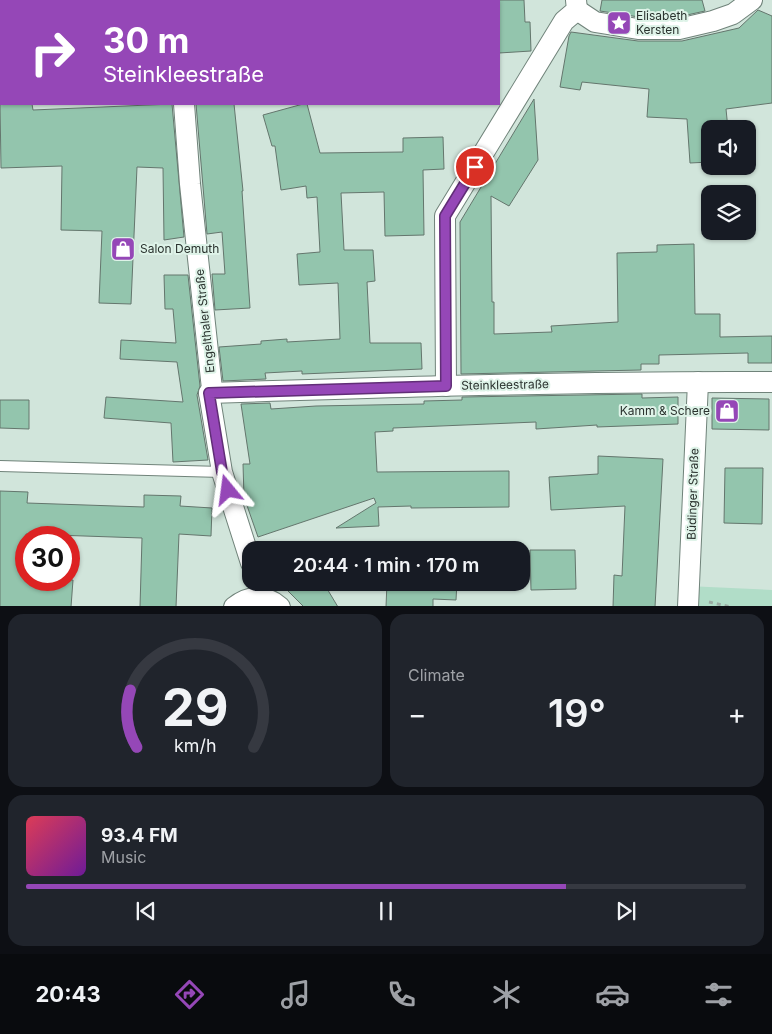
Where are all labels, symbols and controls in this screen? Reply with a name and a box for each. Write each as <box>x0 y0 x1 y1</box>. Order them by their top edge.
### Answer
place label: Elisabeth Kersten <box>636 8 687 37</box>
place icon: Elisabeth Kersten <box>606 10 632 36</box>
text: 30 m <box>103 19 189 61</box>
icon: right <box>20 20 85 85</box>
text: Steinkleestraße <box>103 61 264 87</box>
map controls <box>701 120 756 240</box>
button: sound <box>701 120 756 175</box>
pin <box>454 146 496 188</box>
icon: arrive <box>461 153 489 181</box>
button: layers <box>701 185 756 240</box>
shop icon: Salon Demuth <box>110 236 136 262</box>
place label: Salon Demuth <box>140 241 219 256</box>
street label: Engelthaler Straße <box>192 268 217 374</box>
street label: Steinkleestraße <box>461 376 549 393</box>
shop icon: Kamm & Schere <box>714 398 740 424</box>
place label: Kamm & Schere <box>620 403 710 418</box>
street label: Büdinger Straße <box>683 448 702 540</box>
position arrow <box>201 463 253 515</box>
speed limit sign: 30 <box>15 526 80 591</box>
text: 20:44 · 1 min · 170 m <box>293 554 479 577</box>
text: Climate <box>408 665 465 685</box>
text: 29 <box>162 676 228 739</box>
text: 19° <box>548 690 606 736</box>
text: − <box>408 697 427 731</box>
text: + <box>727 697 746 731</box>
text: km/h <box>174 735 216 756</box>
text: 93.4 FM <box>101 824 178 847</box>
text: Music <box>101 847 146 867</box>
icon: previous <box>132 897 160 925</box>
icon: pause <box>372 897 400 925</box>
icon: next <box>612 897 640 925</box>
icon: directions <box>172 977 207 1012</box>
icon: music <box>278 977 313 1012</box>
icon: phone <box>384 977 419 1012</box>
icon: climate <box>489 977 524 1012</box>
icon: car <box>595 977 630 1012</box>
icon: filters <box>701 977 736 1012</box>
text: 20:43 <box>35 981 101 1007</box>

